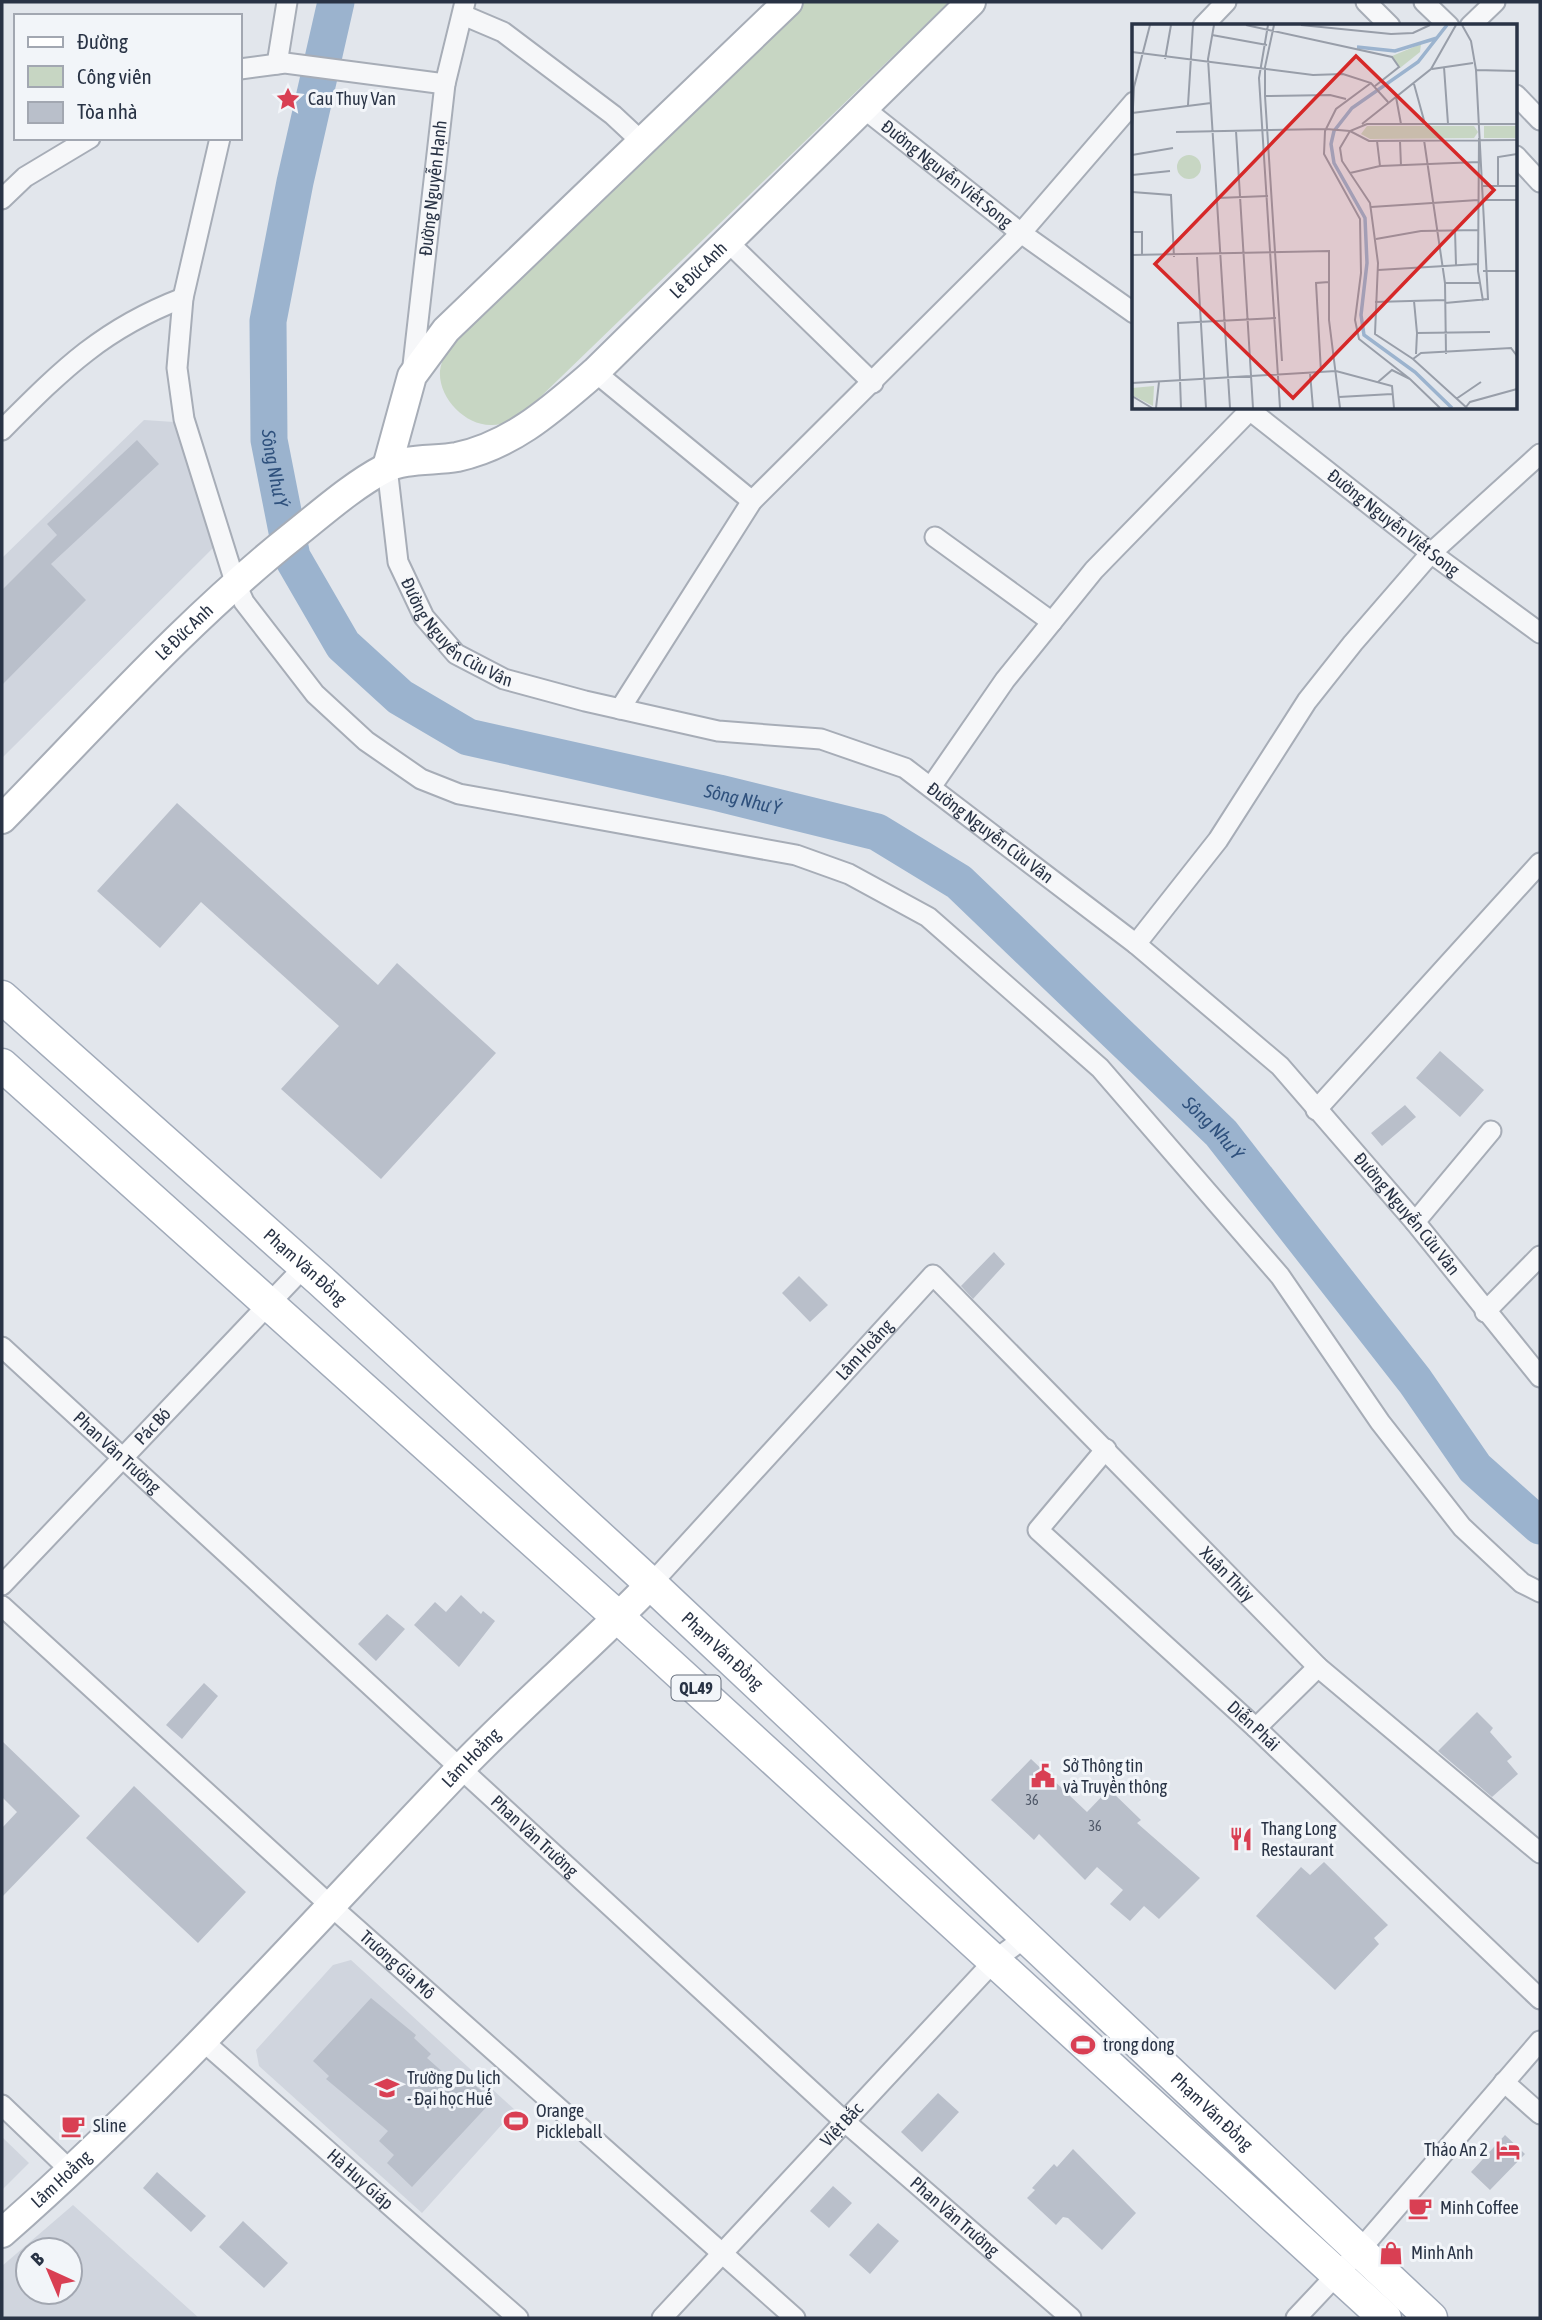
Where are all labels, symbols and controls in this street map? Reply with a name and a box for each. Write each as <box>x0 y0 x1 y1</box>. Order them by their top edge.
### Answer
legend <box>14 14 242 140</box>
inset map <box>1132 24 1518 410</box>
text: Đường <box>77 29 128 53</box>
text: Công viên <box>77 64 152 88</box>
place icon: Cau Thuy Van <box>274 85 302 113</box>
place label: Cau Thuy Van <box>308 88 396 109</box>
text: Tòa nhà <box>77 99 138 123</box>
street label: Đường Nguyễn Viết Song <box>877 115 1017 232</box>
street label: Đường Nguyễn Hạnh <box>415 119 451 257</box>
street label: Lê Đức Anh <box>665 237 731 303</box>
water label: Sông Như Ý <box>258 428 293 510</box>
street label: Đường Nguyễn Viết Song <box>1324 465 1464 580</box>
street label: Đường Nguyễn Cửu Vân <box>397 574 515 691</box>
street label: Lê Đức Anh <box>151 599 217 664</box>
street label: Đường Nguyễn Cửu Vân <box>923 778 1058 887</box>
water label: Sông Như Ý <box>701 779 785 819</box>
water label: Sông Như Ý <box>1178 1091 1249 1165</box>
street label: Đường Nguyễn Cửu Vân <box>1350 1148 1465 1279</box>
street label: Phạm Văn Đồng <box>260 1224 351 1310</box>
street label: Lâm Hoằng <box>831 1315 897 1384</box>
street label: Pác Bó <box>130 1403 175 1449</box>
street label: Phan Văn Trường <box>69 1407 165 1498</box>
street label: Xuân Thủy <box>1196 1542 1259 1606</box>
street label: Phạm Văn Đồng <box>677 1607 768 1694</box>
road number: QL.49 <box>672 1676 720 1700</box>
street label: Diễn Phái <box>1223 1696 1284 1755</box>
street label: Lâm Hoằng <box>437 1723 505 1791</box>
place label: Sở Thông tin và Truyền thông <box>1063 1755 1168 1797</box>
public building icon: Sở Thông tin và Truyền thông <box>1029 1762 1057 1790</box>
street label: Phan Văn Trường <box>487 1791 583 1881</box>
house number: 36 <box>1025 1792 1039 1808</box>
house number: 36 <box>1088 1818 1102 1834</box>
place label: Thang Long Restaurant <box>1261 1818 1337 1860</box>
restaurant icon: Thang Long Restaurant <box>1227 1825 1255 1853</box>
street label: Trương Gia Mô <box>356 1926 440 2003</box>
sports icon: trong dong <box>1069 2031 1097 2059</box>
place label: trong dong <box>1103 2034 1175 2055</box>
place label: Trường Du lịch - Đại học Huế <box>407 2067 501 2109</box>
street label: Phạm Văn Đồng <box>1167 2068 1257 2155</box>
school or university icon: Trường Du lịch - Đại học Huế <box>373 2074 401 2102</box>
street label: Việt Bắc <box>816 2098 867 2151</box>
place label: Orange Pickleball <box>536 2100 603 2142</box>
sports icon: Orange Pickleball <box>502 2107 530 2135</box>
cafe icon: Sline <box>59 2112 87 2140</box>
place label: Sline <box>93 2115 126 2136</box>
hotel icon: Thảo An 2 <box>1494 2136 1522 2164</box>
place label: Thảo An 2 <box>1424 2139 1488 2160</box>
street label: Hà Huy Giáp <box>323 2144 398 2214</box>
street label: Lâm Hoằng <box>26 2146 96 2212</box>
street label: Phan Văn Trường <box>906 2172 1004 2261</box>
cafe icon: Minh Coffee <box>1406 2194 1434 2222</box>
place label: Minh Coffee <box>1440 2197 1519 2218</box>
north arrow <box>14 2236 84 2306</box>
shop icon: Minh Anh <box>1377 2239 1405 2267</box>
place label: Minh Anh <box>1411 2242 1473 2263</box>
text: B <box>26 2248 48 2270</box>

